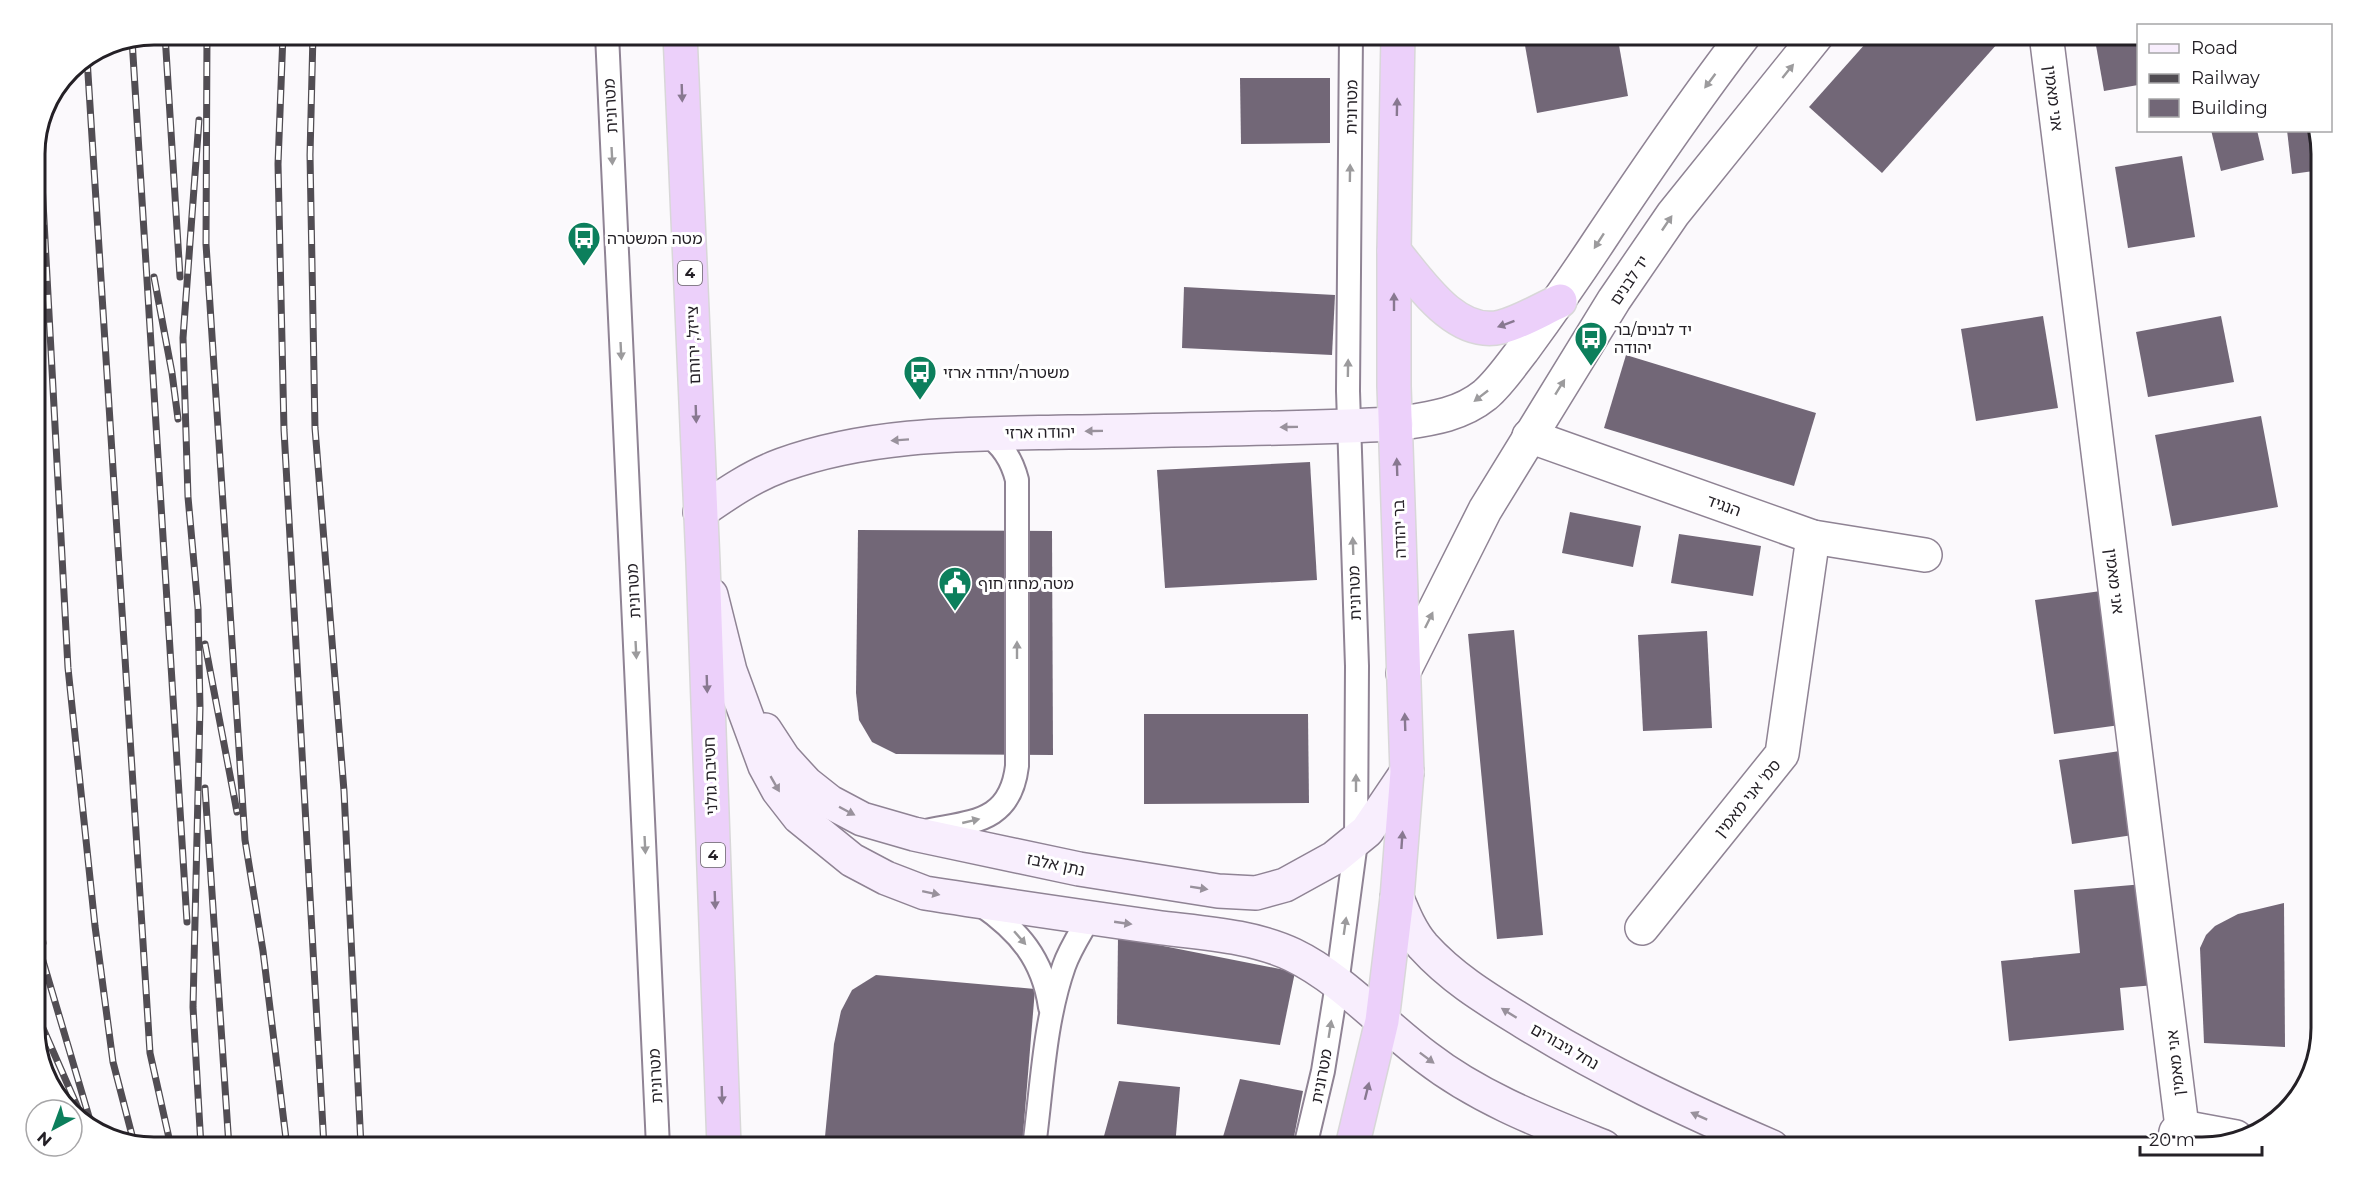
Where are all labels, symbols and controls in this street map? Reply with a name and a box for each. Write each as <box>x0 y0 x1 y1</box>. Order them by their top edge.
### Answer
legend <box>2137 24 2332 132</box>
text: Road <box>2191 37 2238 59</box>
one-way arrow <box>1781 64 1794 79</box>
street label: אני מאמין <box>2040 64 2067 132</box>
text: Railway <box>2191 67 2260 89</box>
one-way arrow <box>1704 73 1716 88</box>
street label: מטרונית <box>600 78 621 134</box>
street label: מטרונית <box>1342 79 1361 135</box>
one-way arrow <box>678 83 687 102</box>
text: Building <box>2191 97 2268 119</box>
one-way arrow <box>1392 98 1402 117</box>
one-way arrow <box>608 146 617 165</box>
one-way arrow <box>1345 163 1355 182</box>
one-way arrow <box>1661 216 1673 232</box>
bus stop icon: מטה המשטרה <box>566 220 602 267</box>
place label: מטה המשטרה <box>607 229 702 248</box>
one-way arrow <box>1593 233 1605 249</box>
street label: יד לבנים <box>1606 252 1653 309</box>
road number: 4 <box>678 261 702 285</box>
one-way arrow <box>1389 293 1399 312</box>
street label: צייזל, ירוחם <box>683 305 704 384</box>
one-way arrow <box>1497 319 1515 329</box>
bus stop icon: יד לבנים/בר יהודה <box>1573 320 1609 367</box>
place label: יד לבנים/בר יהודה <box>1614 320 1692 357</box>
one-way arrow <box>617 341 626 360</box>
bus stop icon: משטרה/יהודה ארזי <box>902 354 938 401</box>
one-way arrow <box>1343 358 1353 377</box>
place label: משטרה/יהודה ארזי <box>943 363 1069 382</box>
one-way arrow <box>1554 379 1566 395</box>
one-way arrow <box>1474 390 1489 402</box>
one-way arrow <box>691 404 700 423</box>
street label: יהודה ארזי <box>1005 422 1075 443</box>
one-way arrow <box>1280 423 1299 432</box>
one-way arrow <box>1085 427 1104 436</box>
one-way arrow <box>890 435 909 444</box>
one-way arrow <box>1393 458 1402 477</box>
street label: הנגיד <box>1704 491 1744 520</box>
street label: בר יהודה <box>1389 499 1410 559</box>
one-way arrow <box>1348 537 1357 556</box>
street label: אני מאמין <box>2101 547 2128 615</box>
street label: מטרונית <box>623 563 644 619</box>
public building icon: מטה מחוז חוף <box>937 565 973 612</box>
street label: מטרונית <box>1344 565 1365 621</box>
place label: מטה מחוז חוף <box>978 574 1074 593</box>
one-way arrow <box>1424 612 1433 629</box>
one-way arrow <box>1012 640 1022 659</box>
one-way arrow <box>632 641 641 660</box>
one-way arrow <box>702 675 712 694</box>
one-way arrow <box>1400 713 1410 732</box>
street label: חטיבת גולני <box>700 736 721 816</box>
street label: סמ' אני מאמין <box>1710 756 1784 841</box>
one-way arrow <box>1351 774 1361 793</box>
one-way arrow <box>770 776 781 792</box>
one-way arrow <box>838 806 855 816</box>
one-way arrow <box>962 815 981 825</box>
one-way arrow <box>1397 830 1406 849</box>
one-way arrow <box>640 836 649 855</box>
road number: 4 <box>701 843 725 867</box>
street label: נתן אלבז <box>1025 849 1087 880</box>
one-way arrow <box>1190 884 1209 893</box>
one-way arrow <box>922 889 941 898</box>
one-way arrow <box>710 891 720 910</box>
one-way arrow <box>1341 917 1350 936</box>
one-way arrow <box>1114 918 1133 927</box>
one-way arrow <box>1013 930 1026 945</box>
one-way arrow <box>1501 1007 1517 1018</box>
one-way arrow <box>1326 1019 1335 1038</box>
street label: נחל גיבורים <box>1527 1019 1602 1074</box>
street label: אני מאמין <box>2163 1029 2188 1097</box>
street label: מטרונית <box>1307 1047 1336 1105</box>
street label: מטרונית <box>645 1048 666 1104</box>
one-way arrow <box>1419 1052 1435 1065</box>
one-way arrow <box>1362 1082 1372 1100</box>
one-way arrow <box>717 1086 727 1105</box>
north arrow <box>24 1098 84 1158</box>
one-way arrow <box>1690 1111 1707 1120</box>
scale bar <box>2140 1119 2262 1157</box>
text: N <box>33 1128 56 1150</box>
text: 20 m <box>2149 1129 2195 1151</box>

